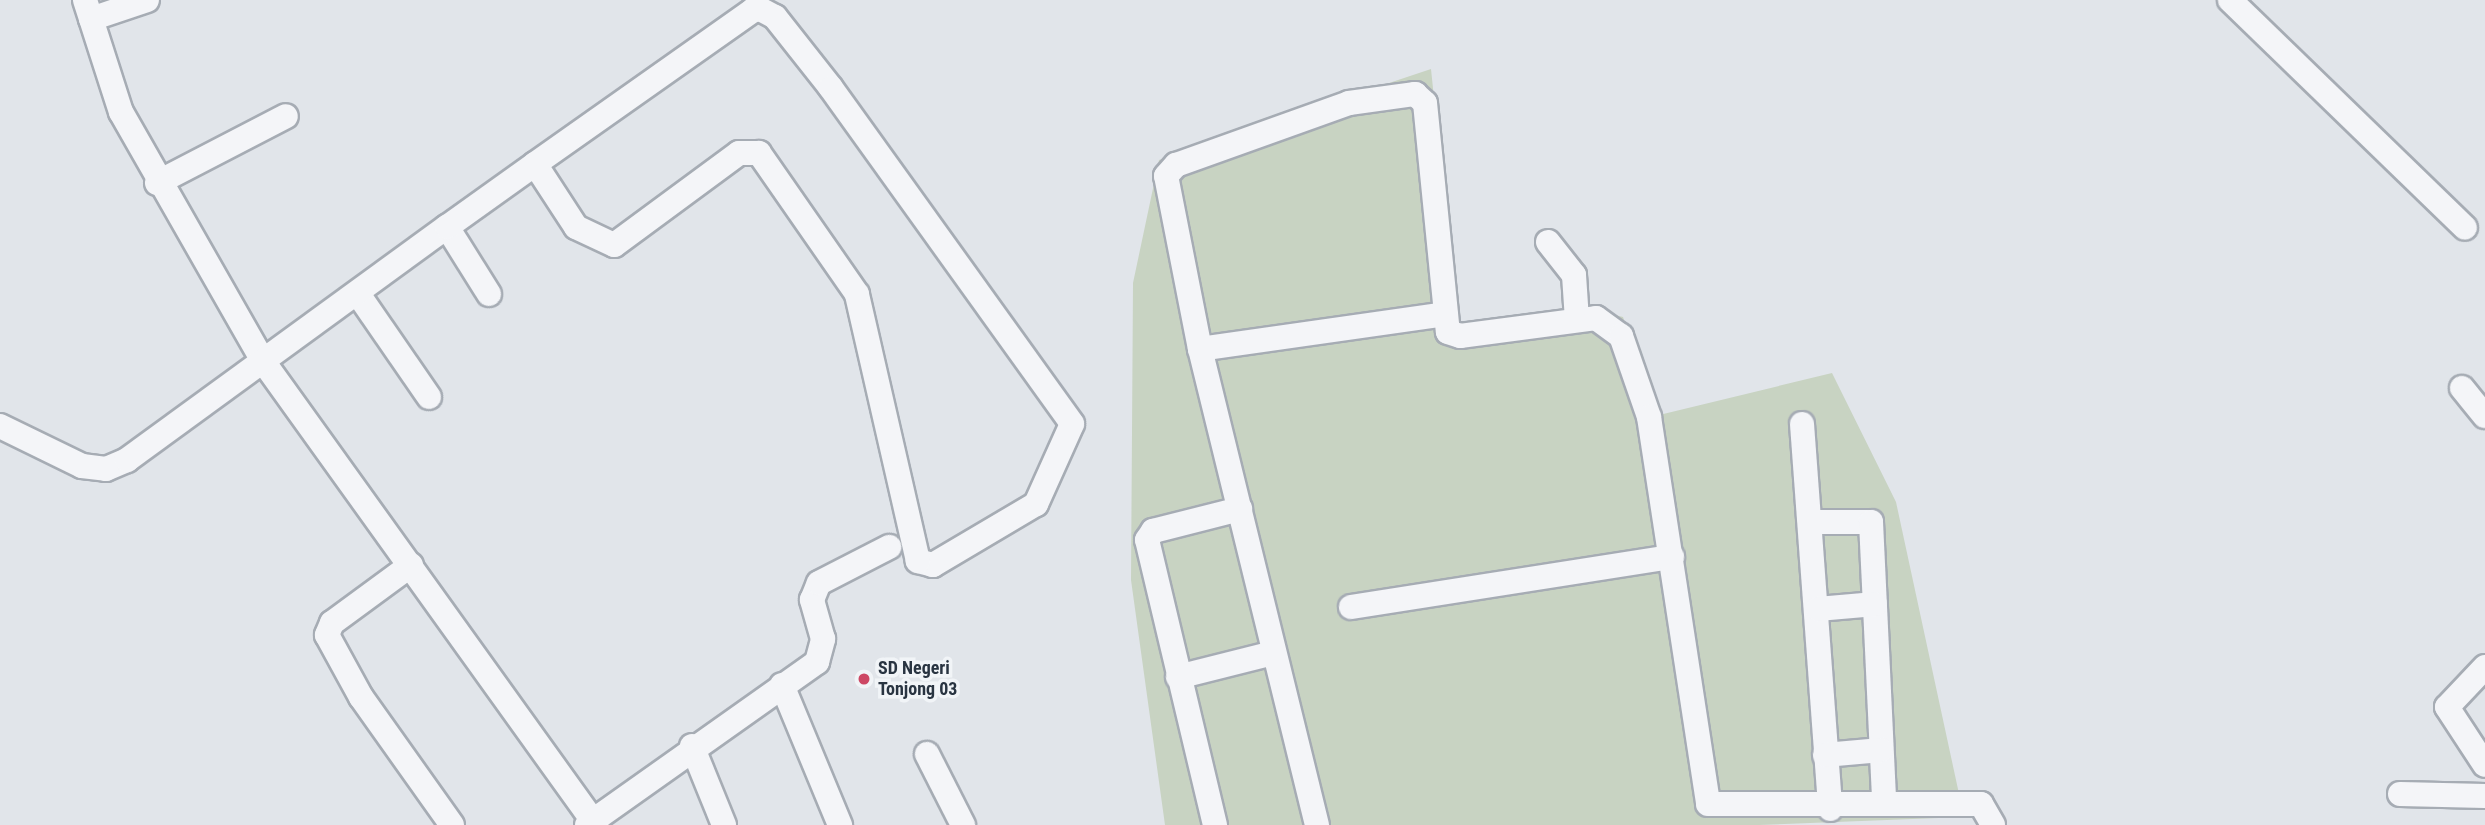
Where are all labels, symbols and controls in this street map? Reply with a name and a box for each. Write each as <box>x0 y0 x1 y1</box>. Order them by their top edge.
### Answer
place label: SD Negeri Tonjong 03 <box>878 658 957 700</box>
marker: SD Negeri Tonjong 03 <box>856 671 872 687</box>

